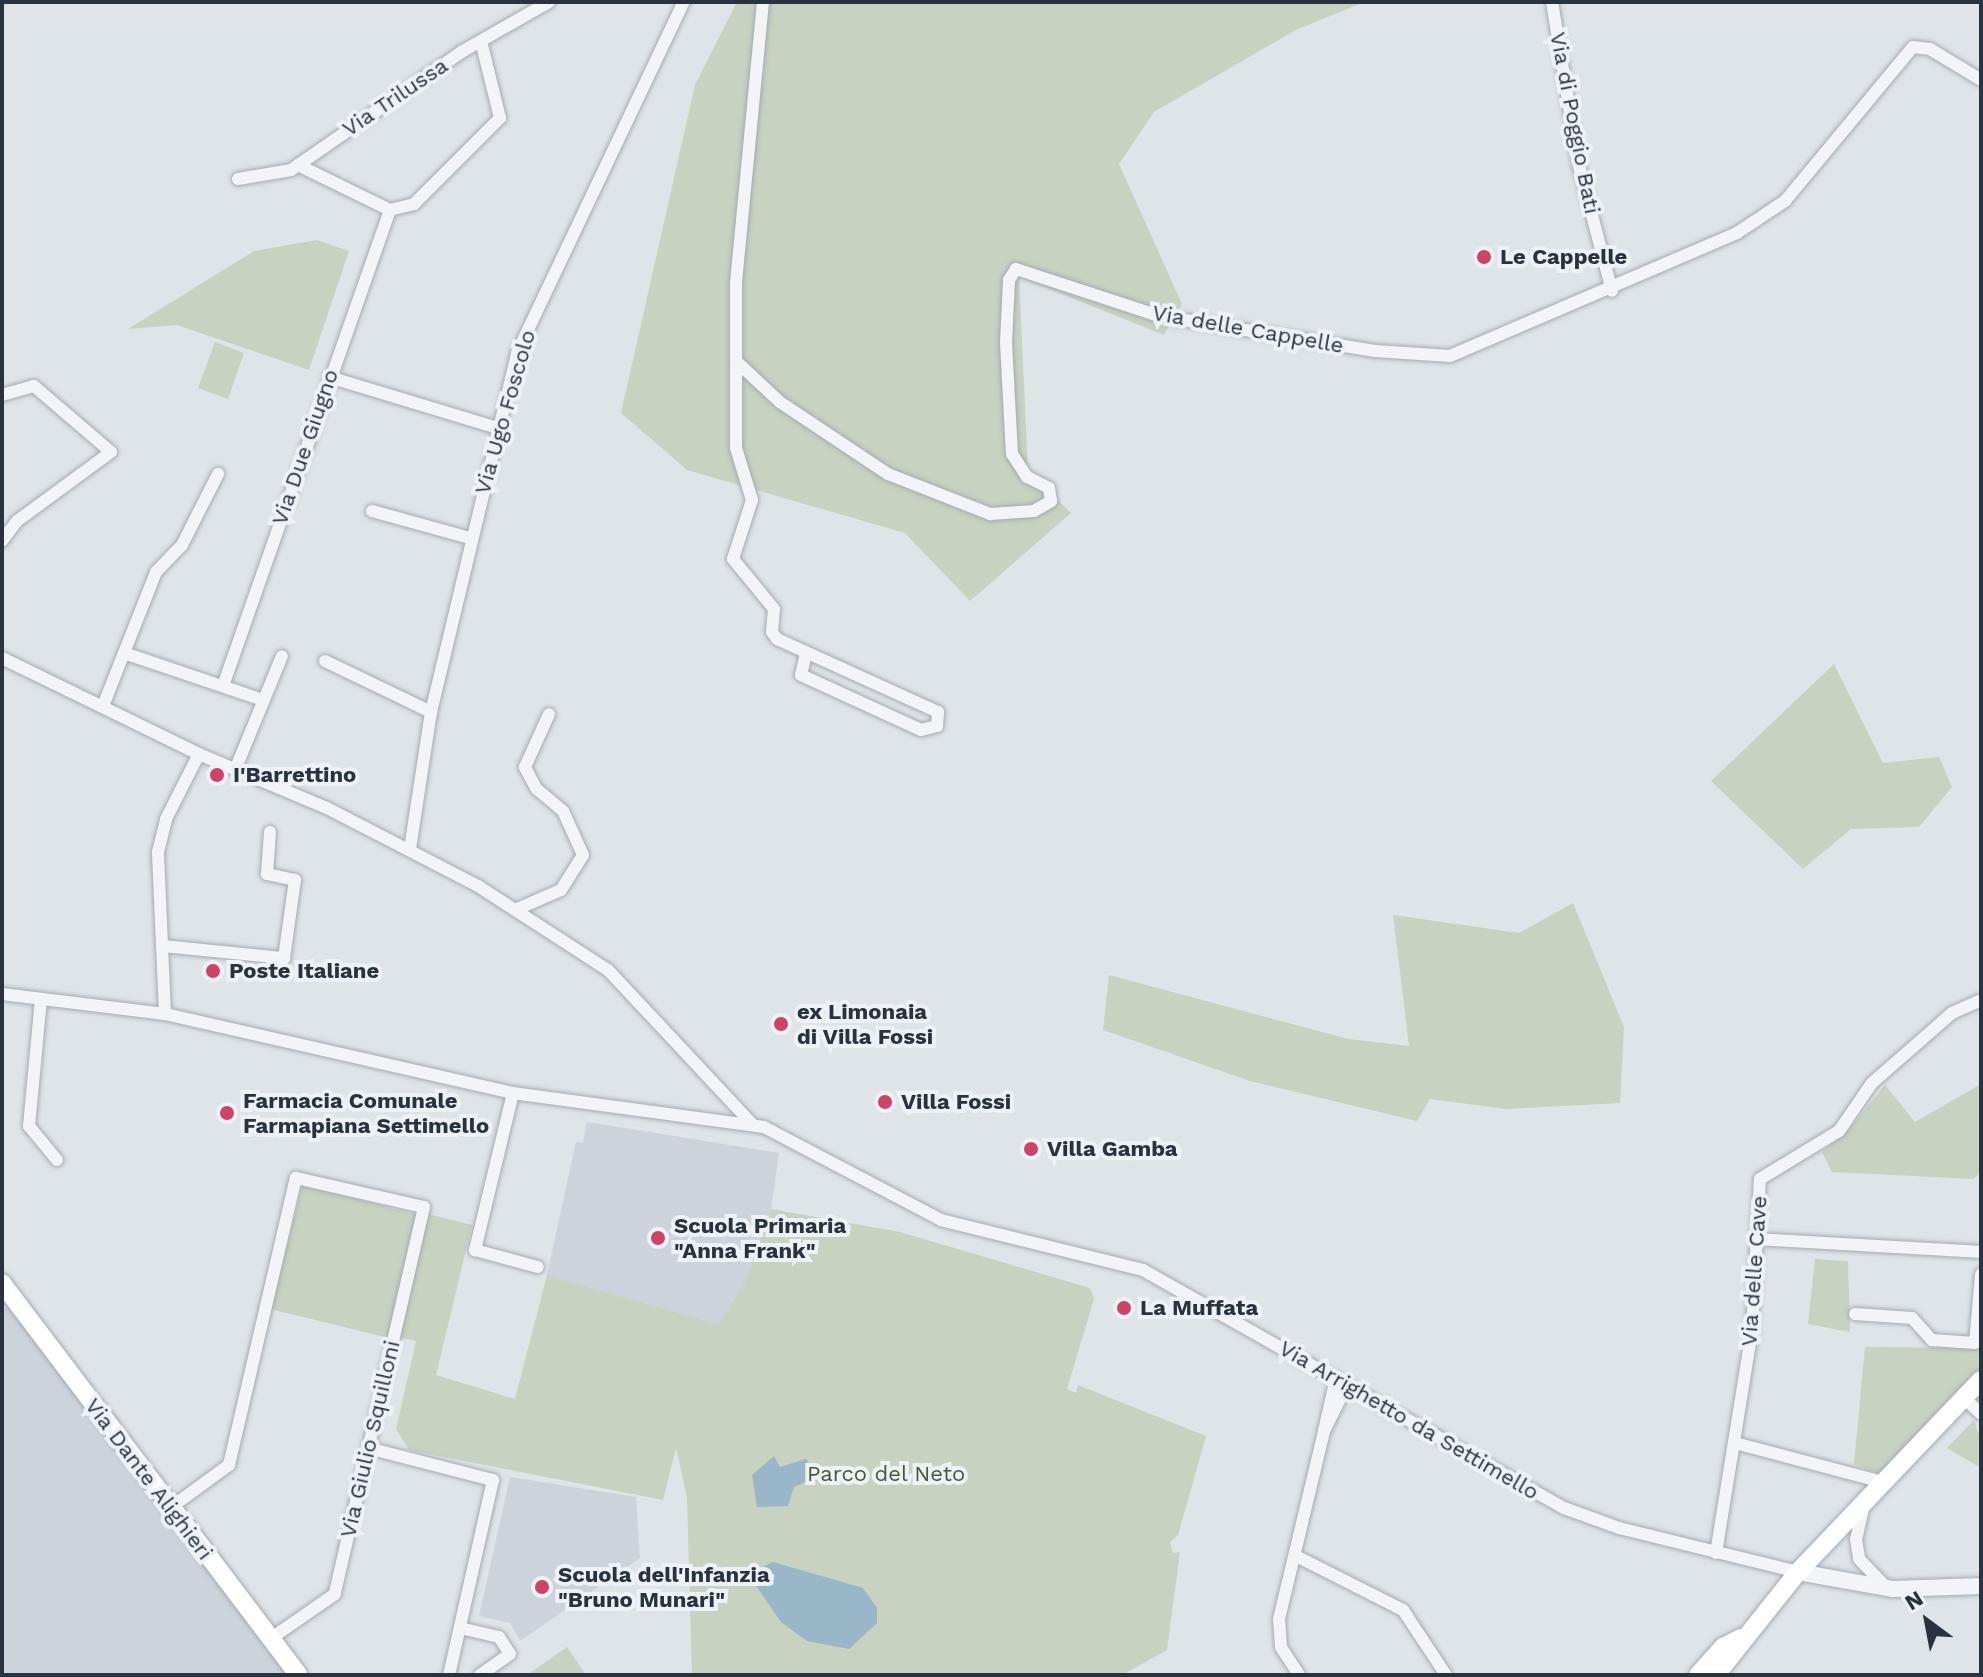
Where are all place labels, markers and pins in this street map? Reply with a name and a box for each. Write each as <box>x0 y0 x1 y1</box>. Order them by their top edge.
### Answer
place label: Le Cappelle <box>1500 244 1627 270</box>
marker: Le Cappelle <box>1475 248 1493 266</box>
place label: I'Barrettino <box>233 762 356 788</box>
marker: I'Barrettino <box>208 766 226 784</box>
place label: Poste Italiane <box>229 958 379 984</box>
marker: Poste Italiane <box>204 962 222 980</box>
place label: ex Limonaia di Villa Fossi <box>797 998 934 1050</box>
marker: ex Limonaia di Villa Fossi <box>772 1015 790 1033</box>
place label: Farmacia Comunale Farmapiana Settimello <box>243 1087 489 1138</box>
place label: Villa Fossi <box>901 1089 1011 1115</box>
marker: Villa Fossi <box>876 1093 894 1111</box>
marker: Farmacia Comunale Farmapiana Settimello <box>218 1104 236 1122</box>
place label: Villa Gamba <box>1047 1136 1178 1162</box>
marker: Villa Gamba <box>1022 1140 1040 1158</box>
place label: Scuola Primaria "Anna Frank" <box>674 1212 846 1264</box>
marker: Scuola Primaria "Anna Frank" <box>649 1229 667 1247</box>
place label: La Muffata <box>1140 1295 1258 1321</box>
marker: La Muffata <box>1115 1299 1133 1317</box>
place label: Scuola dell'Infanzia "Bruno Munari" <box>558 1561 770 1612</box>
marker: Scuola dell'Infanzia "Bruno Munari" <box>533 1578 551 1596</box>

